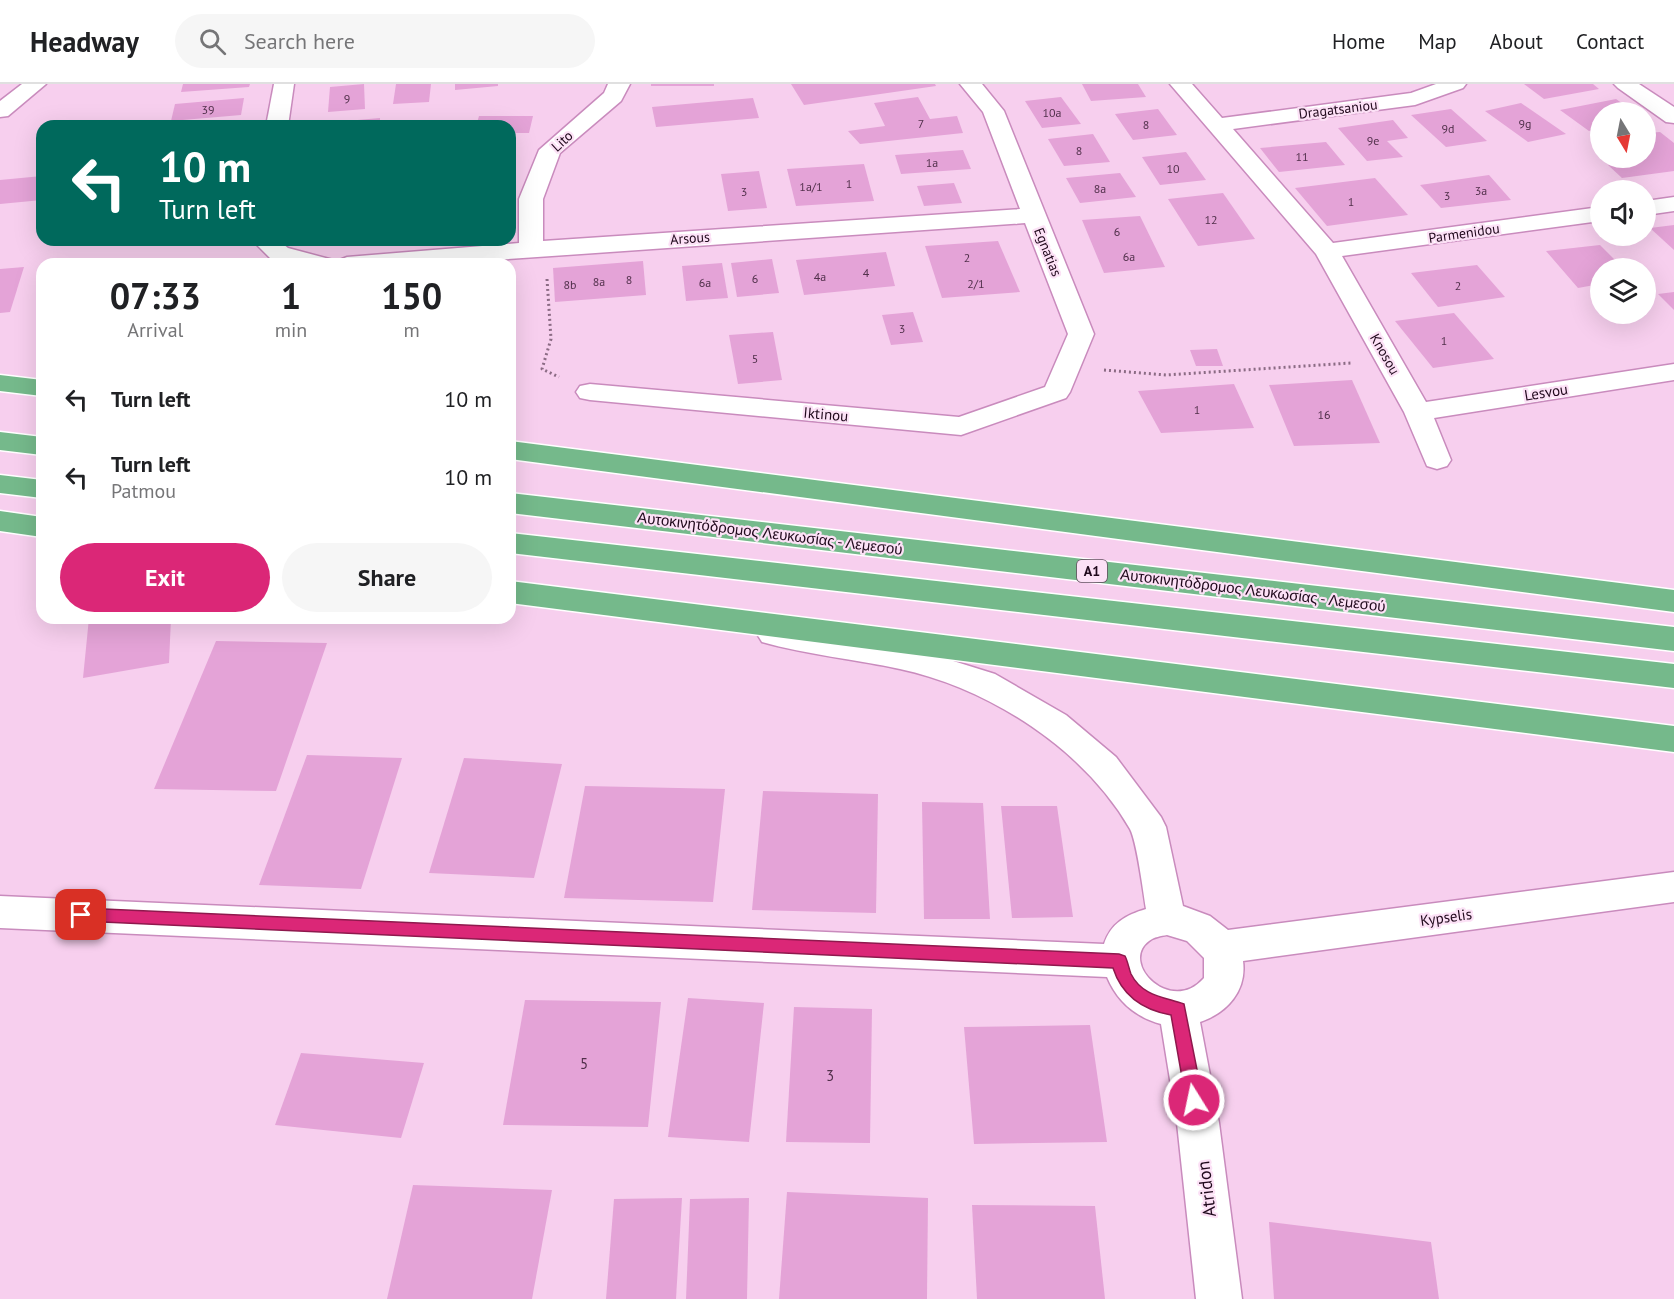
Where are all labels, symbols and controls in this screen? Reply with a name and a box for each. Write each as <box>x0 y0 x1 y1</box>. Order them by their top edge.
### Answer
search box <box>175 14 595 68</box>
text: Headway <box>30 23 139 60</box>
icon: search <box>196 25 229 58</box>
text: Search here <box>244 27 355 55</box>
text: Home <box>1332 28 1385 55</box>
text: Map <box>1418 28 1457 55</box>
text: About <box>1490 28 1543 55</box>
text: Contact <box>1576 28 1644 55</box>
house number: 9 <box>344 91 350 106</box>
street label: Dragatsaniou <box>1298 95 1378 123</box>
house number: 39 <box>201 102 215 117</box>
north arrow <box>1590 102 1656 168</box>
map controls <box>1590 102 1656 324</box>
house number: 10a <box>1042 105 1062 120</box>
house number: 7 <box>918 116 924 131</box>
house number: 9g <box>1519 116 1531 131</box>
house number: 8 <box>1143 117 1149 132</box>
house number: 9d <box>1442 121 1455 136</box>
street label: Lito <box>547 127 577 155</box>
house number: 9e <box>1367 133 1379 148</box>
text: 10 m <box>159 139 251 194</box>
house number: 8 <box>1076 143 1082 158</box>
icon: left <box>60 144 138 222</box>
house number: 11 <box>1295 149 1309 164</box>
house number: 1a <box>926 155 938 170</box>
house number: 10 <box>1166 161 1180 176</box>
house number: 1 <box>846 176 852 191</box>
house number: 1a/1 <box>799 179 823 194</box>
button: sound <box>1590 180 1656 246</box>
house number: 8a <box>1094 181 1106 196</box>
house number: 3a <box>1475 183 1487 198</box>
house number: 3 <box>741 184 747 199</box>
house number: 3 <box>1444 188 1450 203</box>
text: Turn left <box>159 192 256 226</box>
house number: 1 <box>1348 194 1354 209</box>
house number: 12 <box>1204 212 1218 227</box>
street label: Parmenidou <box>1427 219 1501 247</box>
house number: 6 <box>1114 224 1120 239</box>
street label: Egnatias <box>1030 225 1066 279</box>
street label: Arsous <box>670 228 711 248</box>
house number: 6a <box>1123 249 1135 264</box>
house number: 2 <box>964 250 970 265</box>
button: layers <box>1590 258 1656 324</box>
house number: 4 <box>863 265 870 280</box>
house number: 4a <box>814 269 826 284</box>
house number: 6 <box>752 271 758 286</box>
text: 07:33 <box>110 272 201 319</box>
text: 1 <box>281 272 301 319</box>
text: 150 <box>381 272 442 319</box>
house number: 8 <box>626 272 632 287</box>
house number: 8a <box>593 274 605 289</box>
house number: 6a <box>699 275 711 290</box>
house number: 2/1 <box>967 276 985 291</box>
house number: 8b <box>563 277 577 292</box>
house number: 2 <box>1455 278 1461 293</box>
text: Arrival <box>127 317 183 343</box>
text: min <box>275 317 307 343</box>
text: m <box>404 317 420 343</box>
house number: 3 <box>899 321 905 336</box>
street label: Knosou <box>1366 330 1404 378</box>
house number: 1 <box>1441 333 1447 348</box>
house number: 5 <box>752 351 758 366</box>
street label: Lesvou <box>1523 379 1569 405</box>
icon: left <box>60 383 93 416</box>
text: Turn left <box>111 385 191 413</box>
text: 10 m <box>444 385 492 413</box>
house number: 1 <box>1194 402 1200 417</box>
street label: Iktinou <box>803 403 849 425</box>
house number: 16 <box>1317 407 1331 422</box>
text: Turn left <box>111 450 191 478</box>
icon: left <box>60 461 93 494</box>
text: 10 m <box>444 463 492 491</box>
text: Patmou <box>111 478 176 504</box>
street label: Αυτοκινητόδρομος Λευκωσίας - Λεμεσού <box>636 507 904 559</box>
button: Exit <box>60 543 270 612</box>
button: Share <box>282 543 492 612</box>
road number: A1 <box>1077 560 1107 582</box>
street label: Αυτοκινητόδρομος Λευκωσίας - Λεμεσού <box>1119 564 1387 616</box>
pin <box>55 889 106 940</box>
icon: arrive <box>64 898 97 931</box>
street label: Kypselis <box>1419 904 1473 930</box>
house number: 5 <box>580 1054 588 1073</box>
house number: 3 <box>826 1066 834 1085</box>
position arrow <box>1162 1068 1226 1132</box>
street label: Atridon <box>1191 1160 1221 1218</box>

